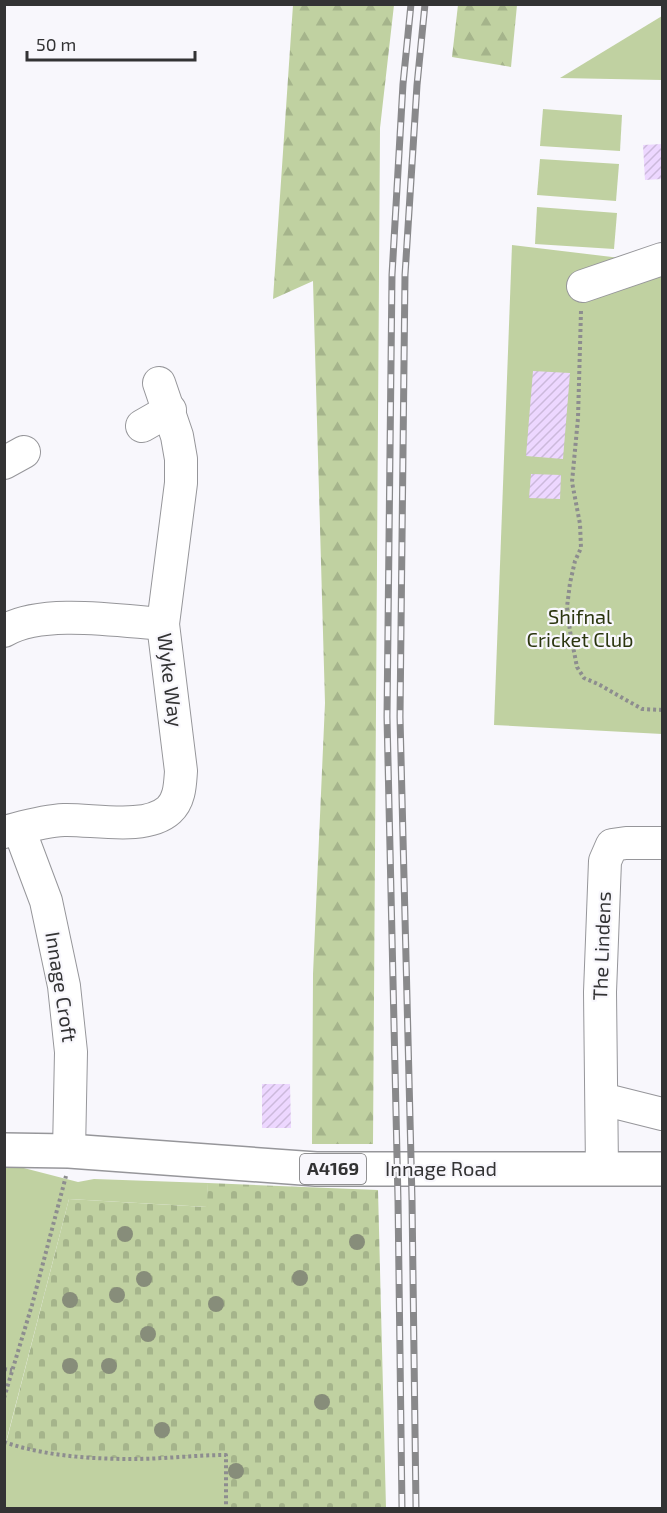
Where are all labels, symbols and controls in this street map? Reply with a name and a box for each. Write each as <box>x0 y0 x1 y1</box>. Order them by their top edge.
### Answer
scale bar <box>27 24 195 62</box>
text: 50 m <box>36 33 76 55</box>
park label: Shifnal Cricket Club <box>527 604 634 651</box>
street label: Wyke Way <box>153 631 189 729</box>
street label: The Lindens <box>587 891 615 1001</box>
street label: Innage Croft <box>41 930 83 1044</box>
road number: A4169 <box>300 1154 366 1184</box>
street label: Innage Road <box>385 1156 497 1180</box>

